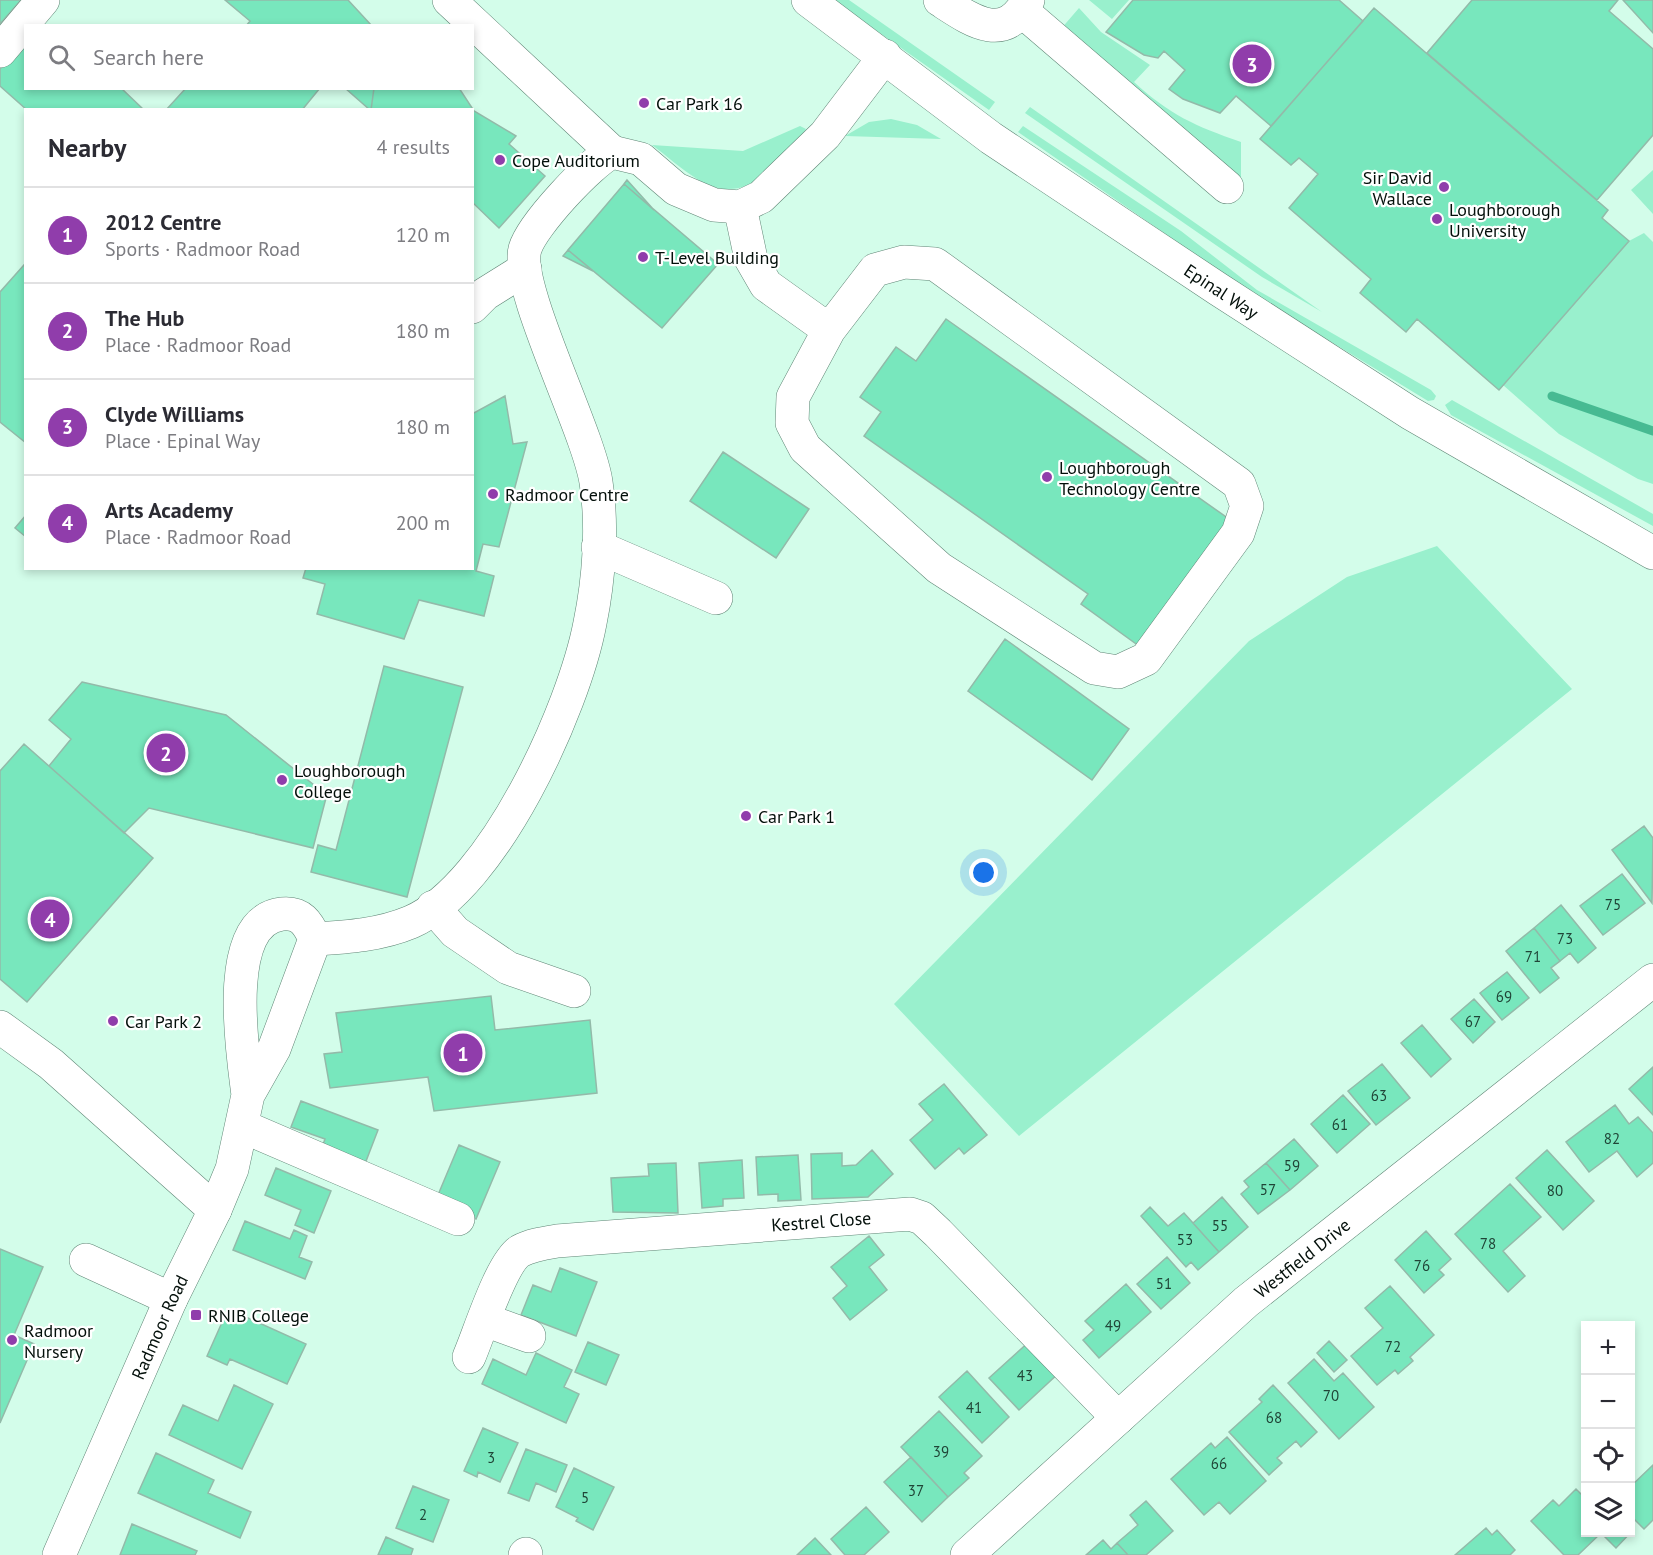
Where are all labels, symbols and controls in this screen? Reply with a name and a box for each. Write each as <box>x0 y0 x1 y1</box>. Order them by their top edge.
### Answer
search box <box>24 24 474 90</box>
icon: search <box>45 41 78 74</box>
pin: 3 <box>1232 42 1272 86</box>
text: Search here <box>93 43 204 71</box>
place label: Car Park 16 <box>656 92 743 115</box>
marker: Car Park 16 <box>637 96 651 110</box>
text: Nearby <box>48 131 126 164</box>
text: 4 results <box>377 134 450 160</box>
place label: Cope Auditorium <box>512 149 640 172</box>
marker: Cope Auditorium <box>493 153 507 167</box>
place label: Sir David Wallace <box>1363 166 1432 210</box>
marker: Sir David Wallace <box>1437 180 1451 194</box>
place label: Loughborough University <box>1449 198 1560 242</box>
text: 2012 Centre <box>105 208 221 236</box>
marker: Loughborough University <box>1430 212 1444 226</box>
text: 1 <box>62 222 73 248</box>
text: 120 m <box>396 222 450 248</box>
text: Sports · Radmoor Road <box>105 236 300 262</box>
place label: T-Level Building <box>655 246 779 269</box>
marker: T-Level Building <box>636 250 650 264</box>
street label: Epinal Way <box>1180 258 1264 324</box>
text: The Hub <box>105 304 184 332</box>
text: 2 <box>62 318 73 344</box>
text: 180 m <box>396 318 450 344</box>
text: Place · Radmoor Road <box>105 332 291 358</box>
text: Clyde Williams <box>105 400 244 428</box>
text: 3 <box>62 414 73 440</box>
text: 180 m <box>396 414 450 440</box>
text: Place · Epinal Way <box>105 428 260 454</box>
place label: Loughborough Technology Centre <box>1059 456 1200 500</box>
marker: Loughborough Technology Centre <box>1040 470 1054 484</box>
place label: Radmoor Centre <box>505 483 629 506</box>
marker: Radmoor Centre <box>486 487 500 501</box>
text: Arts Academy <box>105 496 233 524</box>
text: 4 <box>62 510 73 536</box>
text: 200 m <box>396 510 450 536</box>
text: Place · Radmoor Road <box>105 524 291 550</box>
pin: 2 <box>146 730 186 776</box>
place label: Loughborough College <box>294 759 405 803</box>
marker: Loughborough College <box>275 773 289 787</box>
place label: Car Park 1 <box>758 805 835 828</box>
marker: Car Park 1 <box>739 809 753 823</box>
your location <box>969 858 998 887</box>
house number: 75 <box>1605 895 1621 914</box>
pin: 4 <box>31 896 70 942</box>
house number: 73 <box>1557 929 1573 948</box>
house number: 71 <box>1525 947 1541 966</box>
house number: 69 <box>1496 987 1512 1006</box>
place label: Car Park 2 <box>125 1010 202 1033</box>
house number: 67 <box>1465 1012 1481 1031</box>
marker: Car Park 2 <box>106 1014 120 1028</box>
pin: 1 <box>444 1030 482 1076</box>
house number: 63 <box>1371 1086 1387 1105</box>
house number: 61 <box>1332 1115 1348 1134</box>
house number: 82 <box>1604 1129 1620 1148</box>
house number: 59 <box>1284 1156 1300 1175</box>
house number: 57 <box>1260 1180 1276 1199</box>
house number: 80 <box>1547 1181 1563 1200</box>
street label: Kestrel Close <box>770 1206 872 1236</box>
street label: Westfield Drive <box>1249 1213 1355 1303</box>
house number: 55 <box>1212 1216 1228 1235</box>
house number: 53 <box>1177 1230 1193 1249</box>
house number: 78 <box>1480 1234 1496 1253</box>
house number: 76 <box>1414 1256 1430 1275</box>
street label: Radmoor Road <box>126 1271 193 1383</box>
house number: 51 <box>1156 1274 1172 1293</box>
place label: RNIB College <box>208 1304 309 1327</box>
marker: RNIB College <box>189 1308 203 1322</box>
house number: 49 <box>1105 1316 1121 1335</box>
place label: Radmoor Nursery <box>24 1319 93 1363</box>
map controls <box>1581 1321 1635 1537</box>
button: + <box>1581 1321 1635 1375</box>
marker: Radmoor Nursery <box>5 1333 19 1347</box>
house number: 72 <box>1385 1337 1401 1356</box>
house number: 43 <box>1017 1366 1033 1385</box>
button: − <box>1581 1375 1635 1429</box>
house number: 70 <box>1323 1386 1339 1405</box>
house number: 41 <box>966 1398 982 1417</box>
house number: 68 <box>1266 1408 1282 1427</box>
button: locate <box>1581 1429 1635 1483</box>
house number: 39 <box>933 1442 949 1461</box>
house number: 3 <box>487 1448 495 1467</box>
house number: 66 <box>1211 1454 1227 1473</box>
house number: 37 <box>908 1481 924 1500</box>
button: layers <box>1581 1483 1635 1537</box>
house number: 5 <box>581 1488 589 1507</box>
house number: 2 <box>419 1505 427 1524</box>

